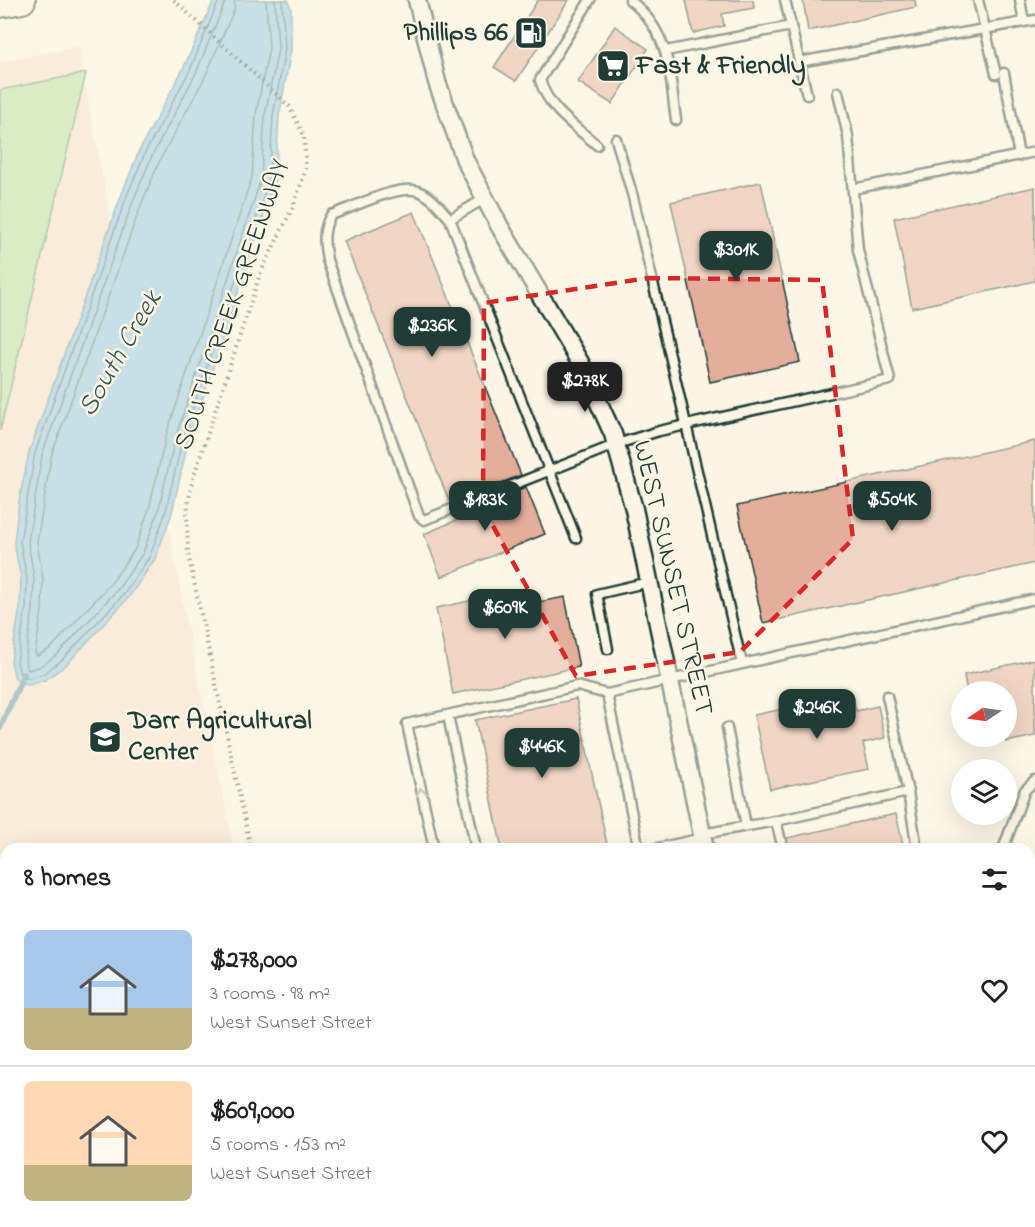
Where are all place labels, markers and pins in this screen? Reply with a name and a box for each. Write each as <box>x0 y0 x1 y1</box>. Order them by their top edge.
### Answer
place label: Phillips 66 <box>403 14 508 53</box>
fuel station icon: Phillips 66 <box>513 15 549 51</box>
place label: Fast & Friendly <box>634 47 805 86</box>
supermarket icon: Fast & Friendly <box>595 48 631 84</box>
pin: $301K <box>694 231 778 282</box>
pin: $236K <box>390 307 474 358</box>
pin: $278K <box>543 362 627 413</box>
pin: $183K <box>443 481 527 532</box>
pin: $504K <box>850 481 934 532</box>
pin: $609K <box>463 589 547 640</box>
pin: $246K <box>775 689 859 740</box>
place label: Darr Agricultural Center <box>126 702 312 772</box>
school or university icon: Darr Agricultural Center <box>87 719 123 755</box>
pin: $446K <box>500 728 584 779</box>

